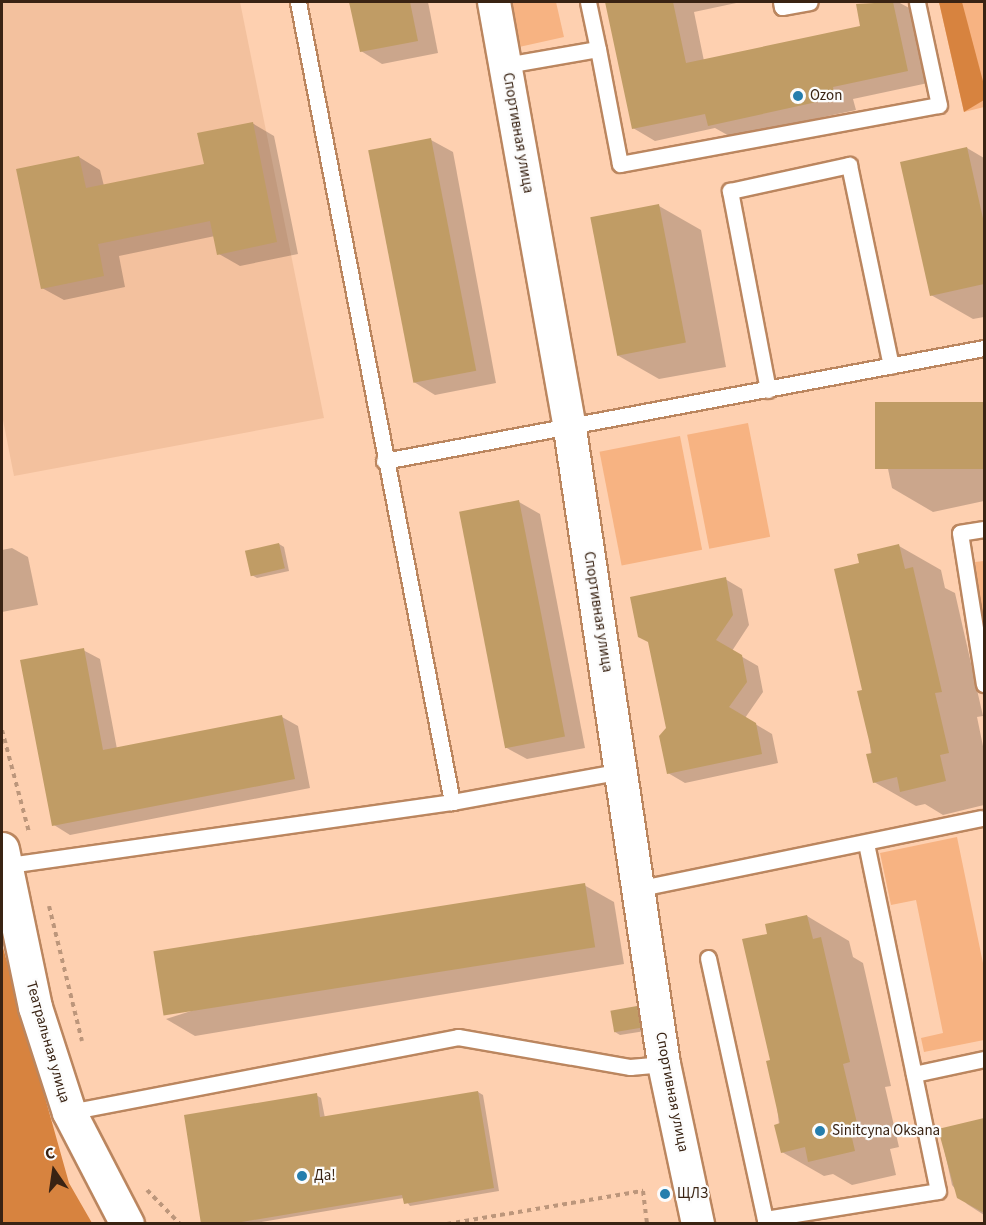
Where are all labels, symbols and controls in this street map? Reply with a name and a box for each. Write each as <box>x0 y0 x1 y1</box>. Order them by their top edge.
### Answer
street label: Спортивная улица <box>499 71 537 195</box>
place label: Ozon <box>810 87 842 105</box>
marker: Ozon <box>791 89 805 103</box>
street label: Спортивная улица <box>580 550 616 674</box>
street label: Театральная улица <box>22 979 74 1105</box>
street label: Спортивная улица <box>652 1030 692 1154</box>
place label: Sinitcyna Oksana <box>832 1122 940 1140</box>
marker: Sinitcyna Oksana <box>813 1124 827 1138</box>
north arrow <box>24 1141 84 1201</box>
text: С <box>43 1142 57 1165</box>
place label: Да! <box>314 1167 336 1185</box>
marker: Да! <box>295 1169 309 1183</box>
place label: ЩЛЗ <box>677 1185 708 1203</box>
marker: ЩЛЗ <box>658 1187 672 1201</box>

